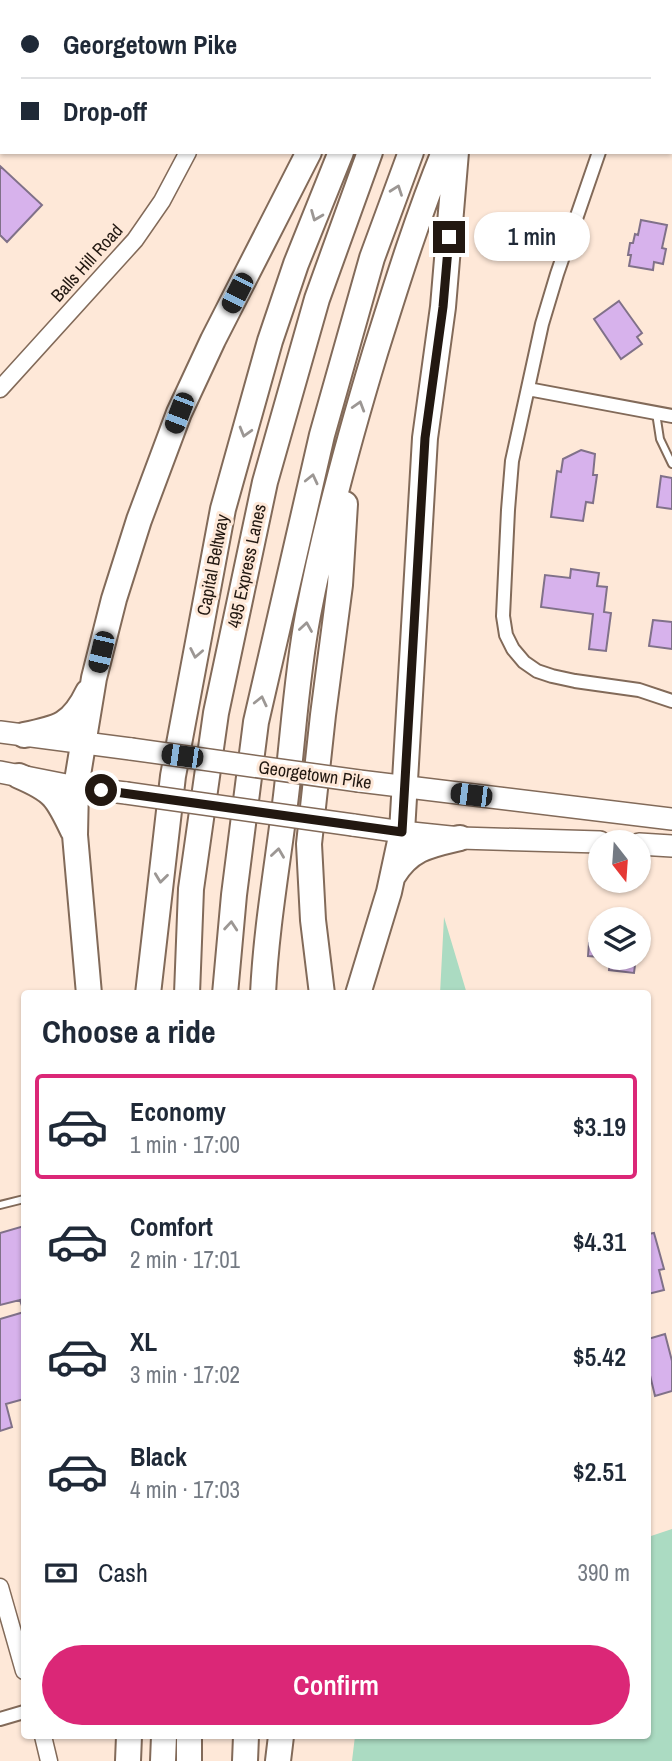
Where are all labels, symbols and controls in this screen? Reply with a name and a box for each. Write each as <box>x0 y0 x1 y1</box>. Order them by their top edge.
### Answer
text: Georgetown Pike <box>63 27 237 62</box>
text: Drop-off <box>63 94 147 129</box>
one-way arrow <box>389 185 403 197</box>
one-way arrow <box>311 209 325 221</box>
callout: 1 min <box>474 212 589 262</box>
street label: Balls Hill Road <box>45 218 128 307</box>
route end <box>433 221 465 253</box>
text: 1 min <box>508 221 556 252</box>
car <box>219 270 256 316</box>
car <box>162 390 197 436</box>
one-way arrow <box>351 401 366 413</box>
one-way arrow <box>239 425 254 437</box>
one-way arrow <box>303 473 318 485</box>
street label: 495 Express Lanes <box>221 501 272 630</box>
street label: Capital Beltway <box>190 512 235 618</box>
one-way arrow <box>299 622 314 633</box>
car <box>87 629 116 675</box>
one-way arrow <box>190 647 205 659</box>
one-way arrow <box>253 695 267 707</box>
car <box>160 743 205 769</box>
street label: Georgetown Pike <box>257 754 373 795</box>
route start <box>85 774 117 806</box>
car <box>449 782 494 808</box>
north arrow <box>588 830 651 892</box>
map controls <box>588 830 651 970</box>
one-way arrow <box>271 847 286 859</box>
one-way arrow <box>154 873 169 884</box>
button: layers <box>588 907 651 970</box>
one-way arrow <box>223 920 238 931</box>
text: Choose a ride <box>42 1010 216 1053</box>
text: Economy <box>130 1094 226 1129</box>
icon: car <box>46 1095 109 1158</box>
text: $3.19 <box>573 1109 626 1144</box>
text: 1 min · 17:00 <box>130 1129 240 1160</box>
text: Comfort <box>130 1209 213 1244</box>
icon: car <box>46 1210 109 1273</box>
text: $4.31 <box>573 1224 626 1259</box>
text: 2 min · 17:01 <box>130 1244 240 1275</box>
text: XL <box>130 1324 157 1359</box>
icon: car <box>46 1325 109 1388</box>
text: $5.42 <box>573 1339 626 1374</box>
text: 3 min · 17:02 <box>130 1359 240 1390</box>
text: Black <box>130 1439 187 1474</box>
icon: car <box>46 1440 109 1503</box>
text: $2.51 <box>573 1454 626 1489</box>
text: 4 min · 17:03 <box>130 1474 240 1505</box>
icon: cash <box>42 1554 80 1592</box>
text: Cash <box>98 1555 148 1590</box>
text: 390 m <box>578 1557 630 1588</box>
button: Confirm <box>42 1645 630 1725</box>

